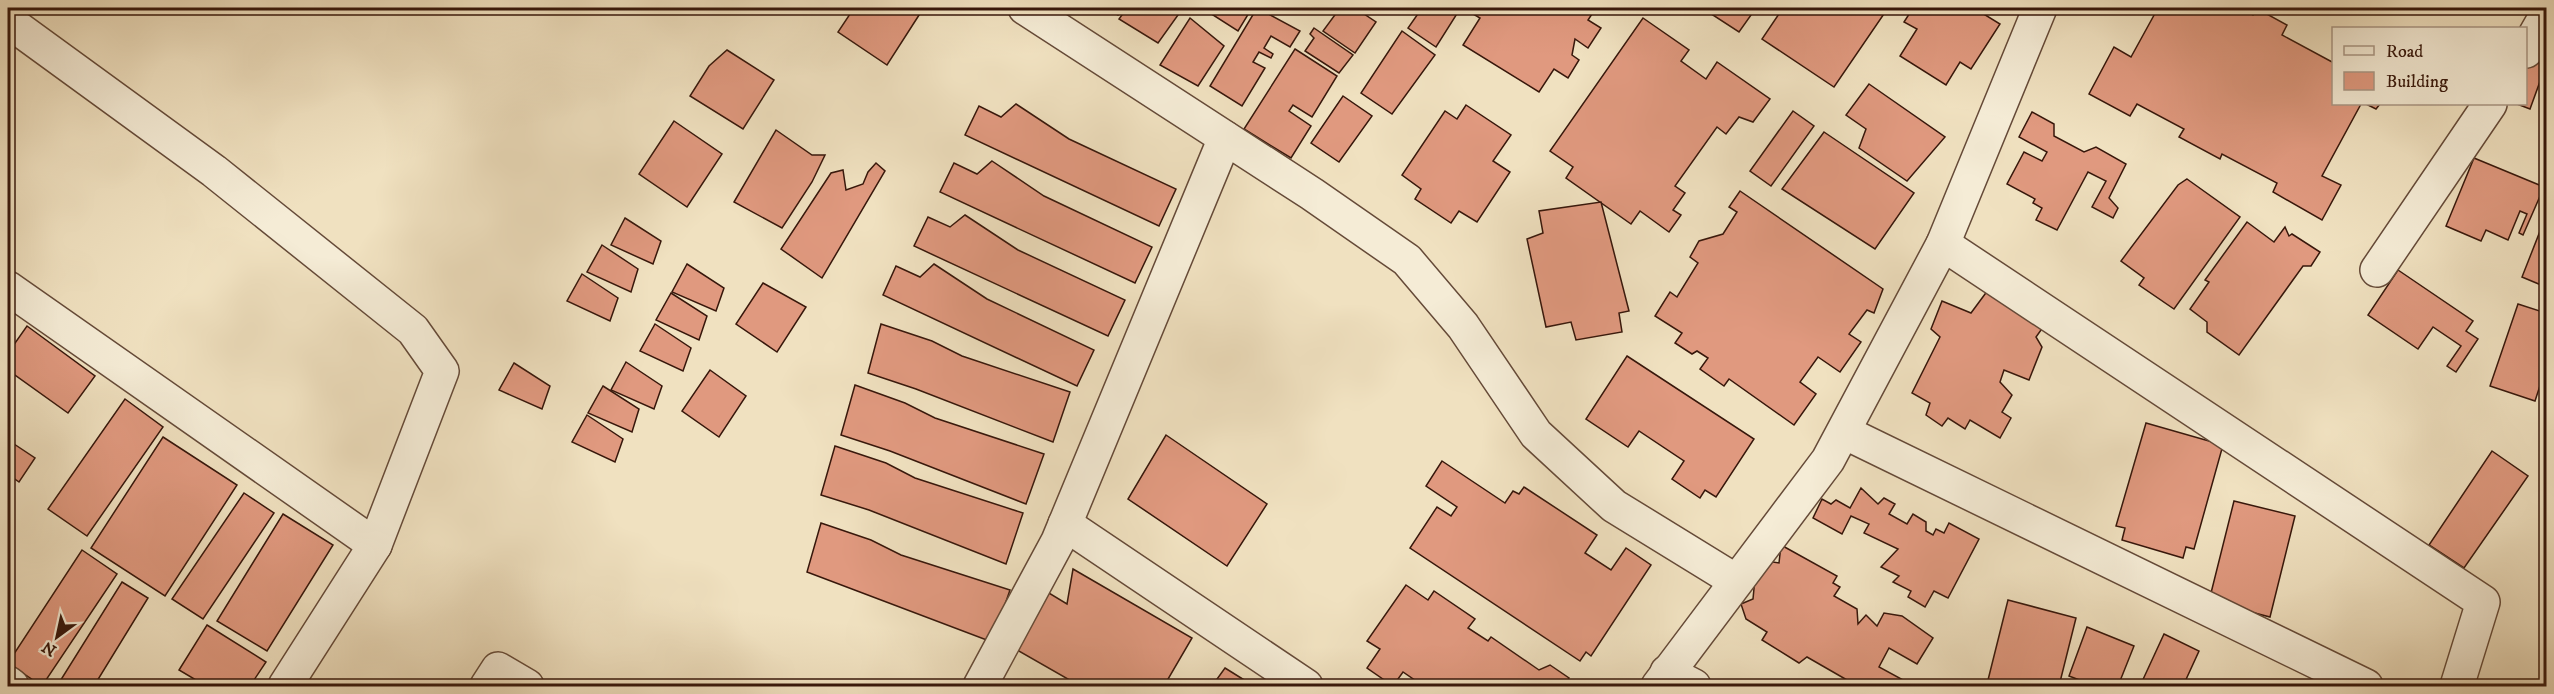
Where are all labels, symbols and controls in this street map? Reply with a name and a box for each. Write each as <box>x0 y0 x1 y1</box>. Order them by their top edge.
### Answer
legend <box>2332 27 2527 105</box>
text: Road <box>2386 41 2423 63</box>
text: Building <box>2386 71 2448 93</box>
north arrow <box>27 607 87 667</box>
text: N <box>38 637 60 661</box>

